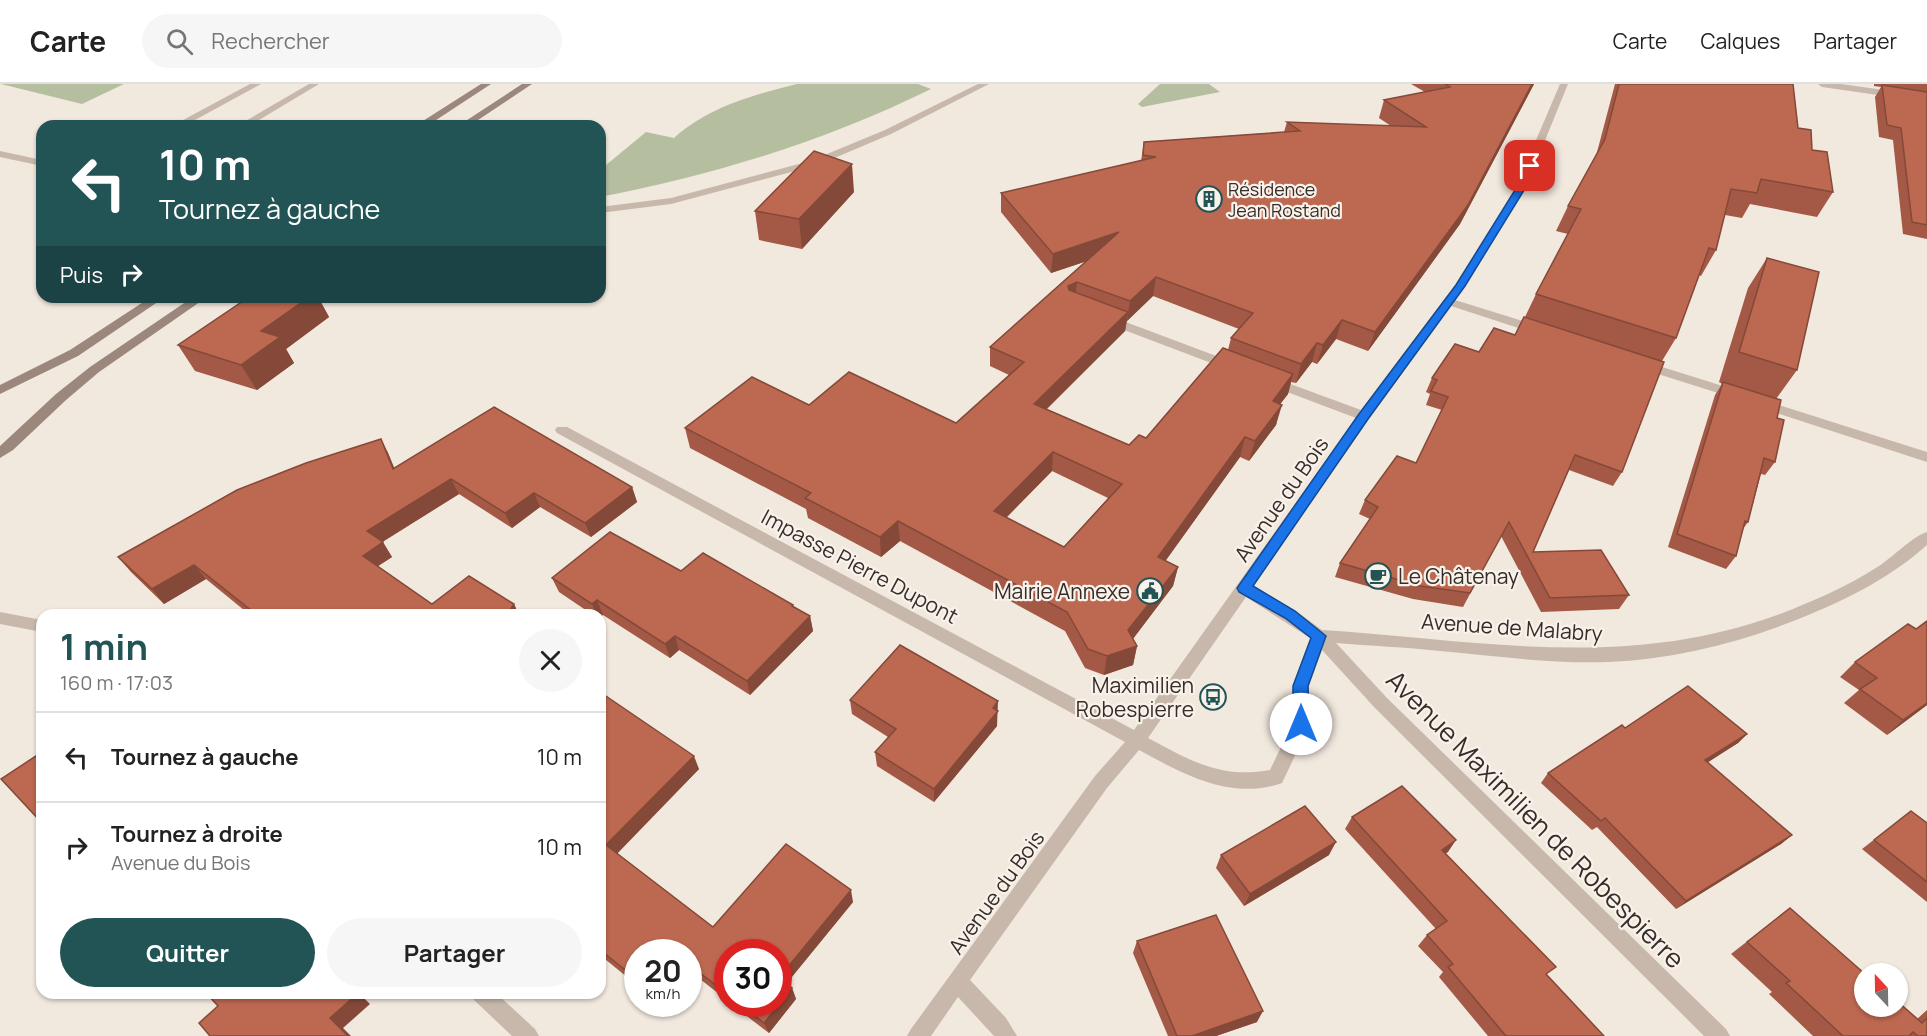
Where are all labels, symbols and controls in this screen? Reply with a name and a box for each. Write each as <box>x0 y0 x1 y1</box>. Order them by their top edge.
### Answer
search box <box>142 14 562 68</box>
text: Carte <box>30 22 106 60</box>
icon: search <box>163 25 196 58</box>
text: Rechercher <box>211 26 330 56</box>
text: Carte <box>1613 27 1667 55</box>
text: Calques <box>1700 27 1780 55</box>
text: Partager <box>1813 27 1897 55</box>
text: 10 m <box>159 135 251 193</box>
pin <box>1504 140 1555 191</box>
icon: left <box>60 144 138 222</box>
icon: arrive <box>1513 149 1546 182</box>
place label: Résidence Jean Rostand <box>1228 177 1341 222</box>
building icon: Résidence Jean Rostand <box>1194 184 1224 214</box>
text: Tournez à gauche <box>159 190 380 227</box>
icon: right <box>115 258 148 291</box>
text: Puis <box>60 260 103 290</box>
street label: Avenue du Bois <box>1228 431 1334 567</box>
street label: Impasse Pierre Dupont <box>757 502 963 630</box>
cafe icon: Le Châtenay <box>1363 561 1393 591</box>
place label: Le Châtenay <box>1398 562 1519 590</box>
public building icon: Mairie Annexe <box>1135 576 1165 606</box>
place label: Mairie Annexe <box>994 577 1130 605</box>
street label: Avenue de Malabry <box>1420 607 1604 647</box>
text: 1 min <box>60 622 148 671</box>
button: close <box>519 629 582 692</box>
street label: Avenue Maximilien de Robespierre <box>1379 662 1693 976</box>
text: 160 m · 17:03 <box>60 669 173 696</box>
place label: Maximilien Robespierre <box>1076 671 1194 723</box>
bus stop icon: Maximilien Robespierre <box>1198 682 1228 712</box>
position arrow <box>1269 692 1333 756</box>
icon: left <box>60 741 93 774</box>
text: Tournez à gauche <box>111 742 298 772</box>
text: 10 m <box>537 742 582 772</box>
text: Tournez à droite <box>111 819 283 849</box>
street label: Avenue du Bois <box>942 825 1050 959</box>
icon: right <box>60 831 93 864</box>
text: 10 m <box>537 832 582 862</box>
text: Avenue du Bois <box>111 849 250 876</box>
button: Quitter <box>60 918 315 987</box>
button: Partager <box>327 918 582 987</box>
speed limit sign: 30 <box>714 939 792 1017</box>
text: 20 <box>644 950 682 991</box>
north arrow <box>1854 963 1908 1017</box>
map controls <box>1854 963 1908 1017</box>
text: km/h <box>646 983 680 1004</box>

